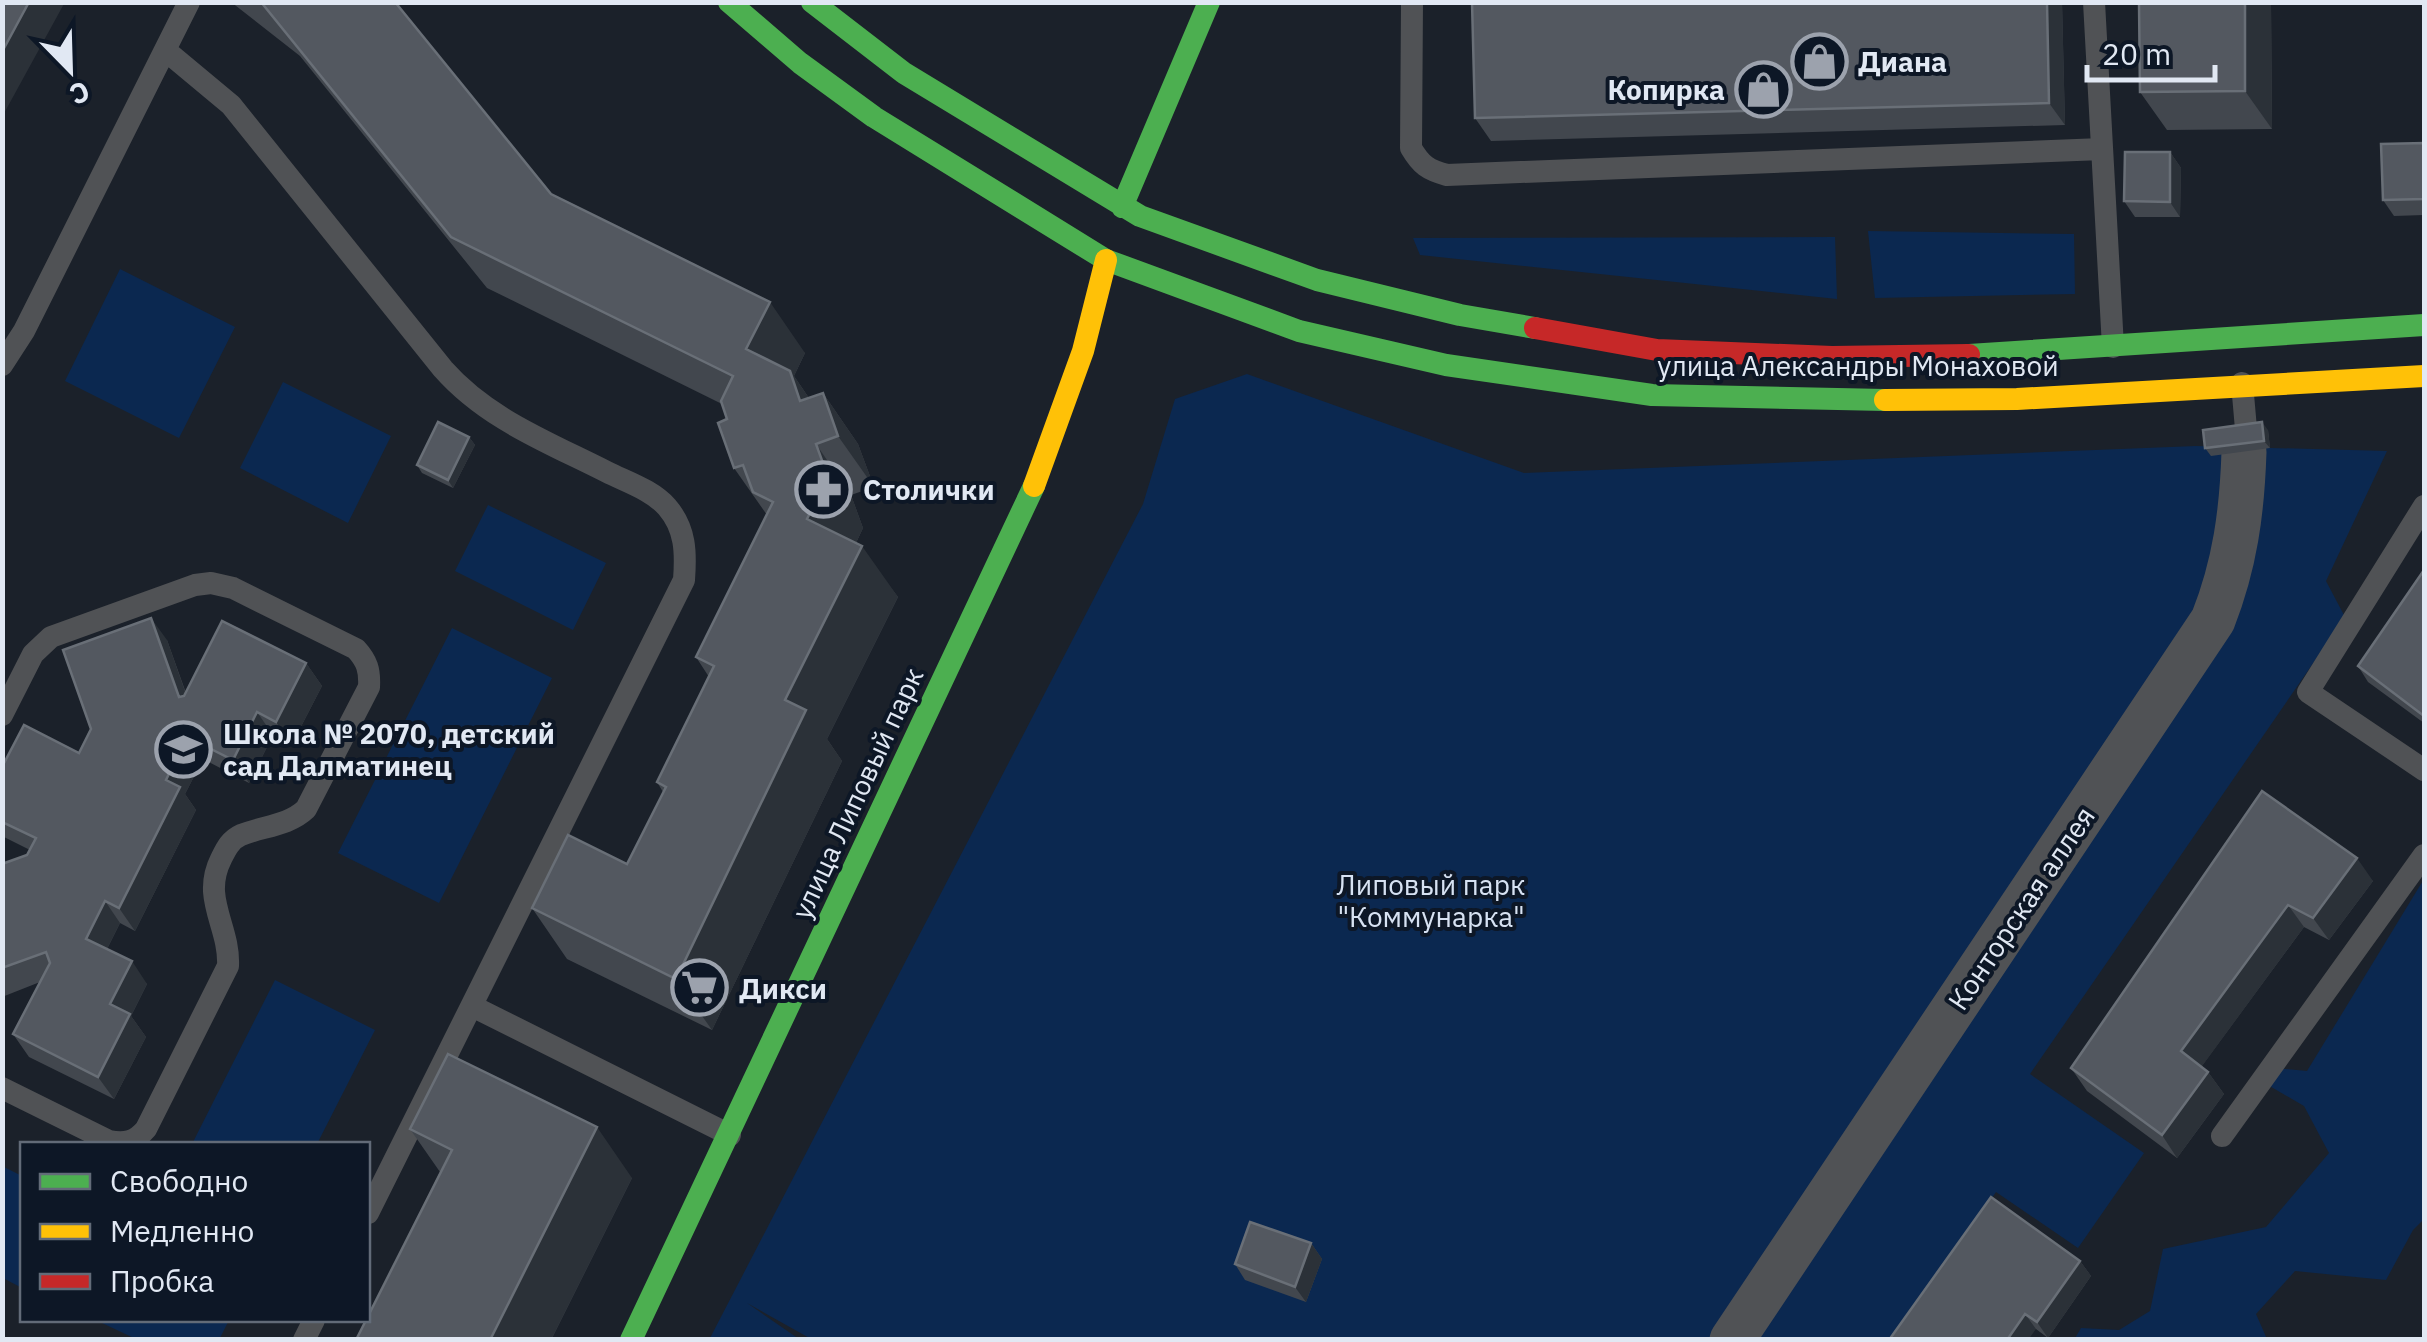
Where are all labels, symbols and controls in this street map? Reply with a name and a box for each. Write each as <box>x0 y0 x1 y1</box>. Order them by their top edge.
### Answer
north arrow <box>20 20 120 120</box>
scale bar <box>2087 20 2214 82</box>
shop icon: Диана <box>1789 31 1849 91</box>
text: 20 m <box>2102 34 2171 73</box>
place label: Диана <box>1858 43 1947 80</box>
shop icon: Копирка <box>1734 59 1794 119</box>
place label: Копирка <box>1608 71 1725 108</box>
text: С <box>64 73 96 114</box>
street label: улица Александры Монаховой <box>1657 347 2059 384</box>
pharmacy icon: Столички <box>794 459 854 519</box>
place label: Столички <box>863 471 995 508</box>
street label: улица Липовый парк <box>783 661 931 925</box>
place label: Школа № 2070, детский сад Далматинец <box>223 715 555 784</box>
school or university icon: Школа № 2070, детский сад Далматинец <box>154 719 214 779</box>
street label: Конторская аллея <box>1939 799 2103 1017</box>
park label: Липовый парк "Коммунарка" <box>1337 866 1525 935</box>
supermarket icon: Дикси <box>670 958 730 1018</box>
place label: Дикси <box>739 970 827 1007</box>
legend <box>20 1142 370 1322</box>
text: Свободно <box>110 1161 248 1200</box>
text: Медленно <box>110 1211 254 1250</box>
text: Пробка <box>110 1261 214 1300</box>

